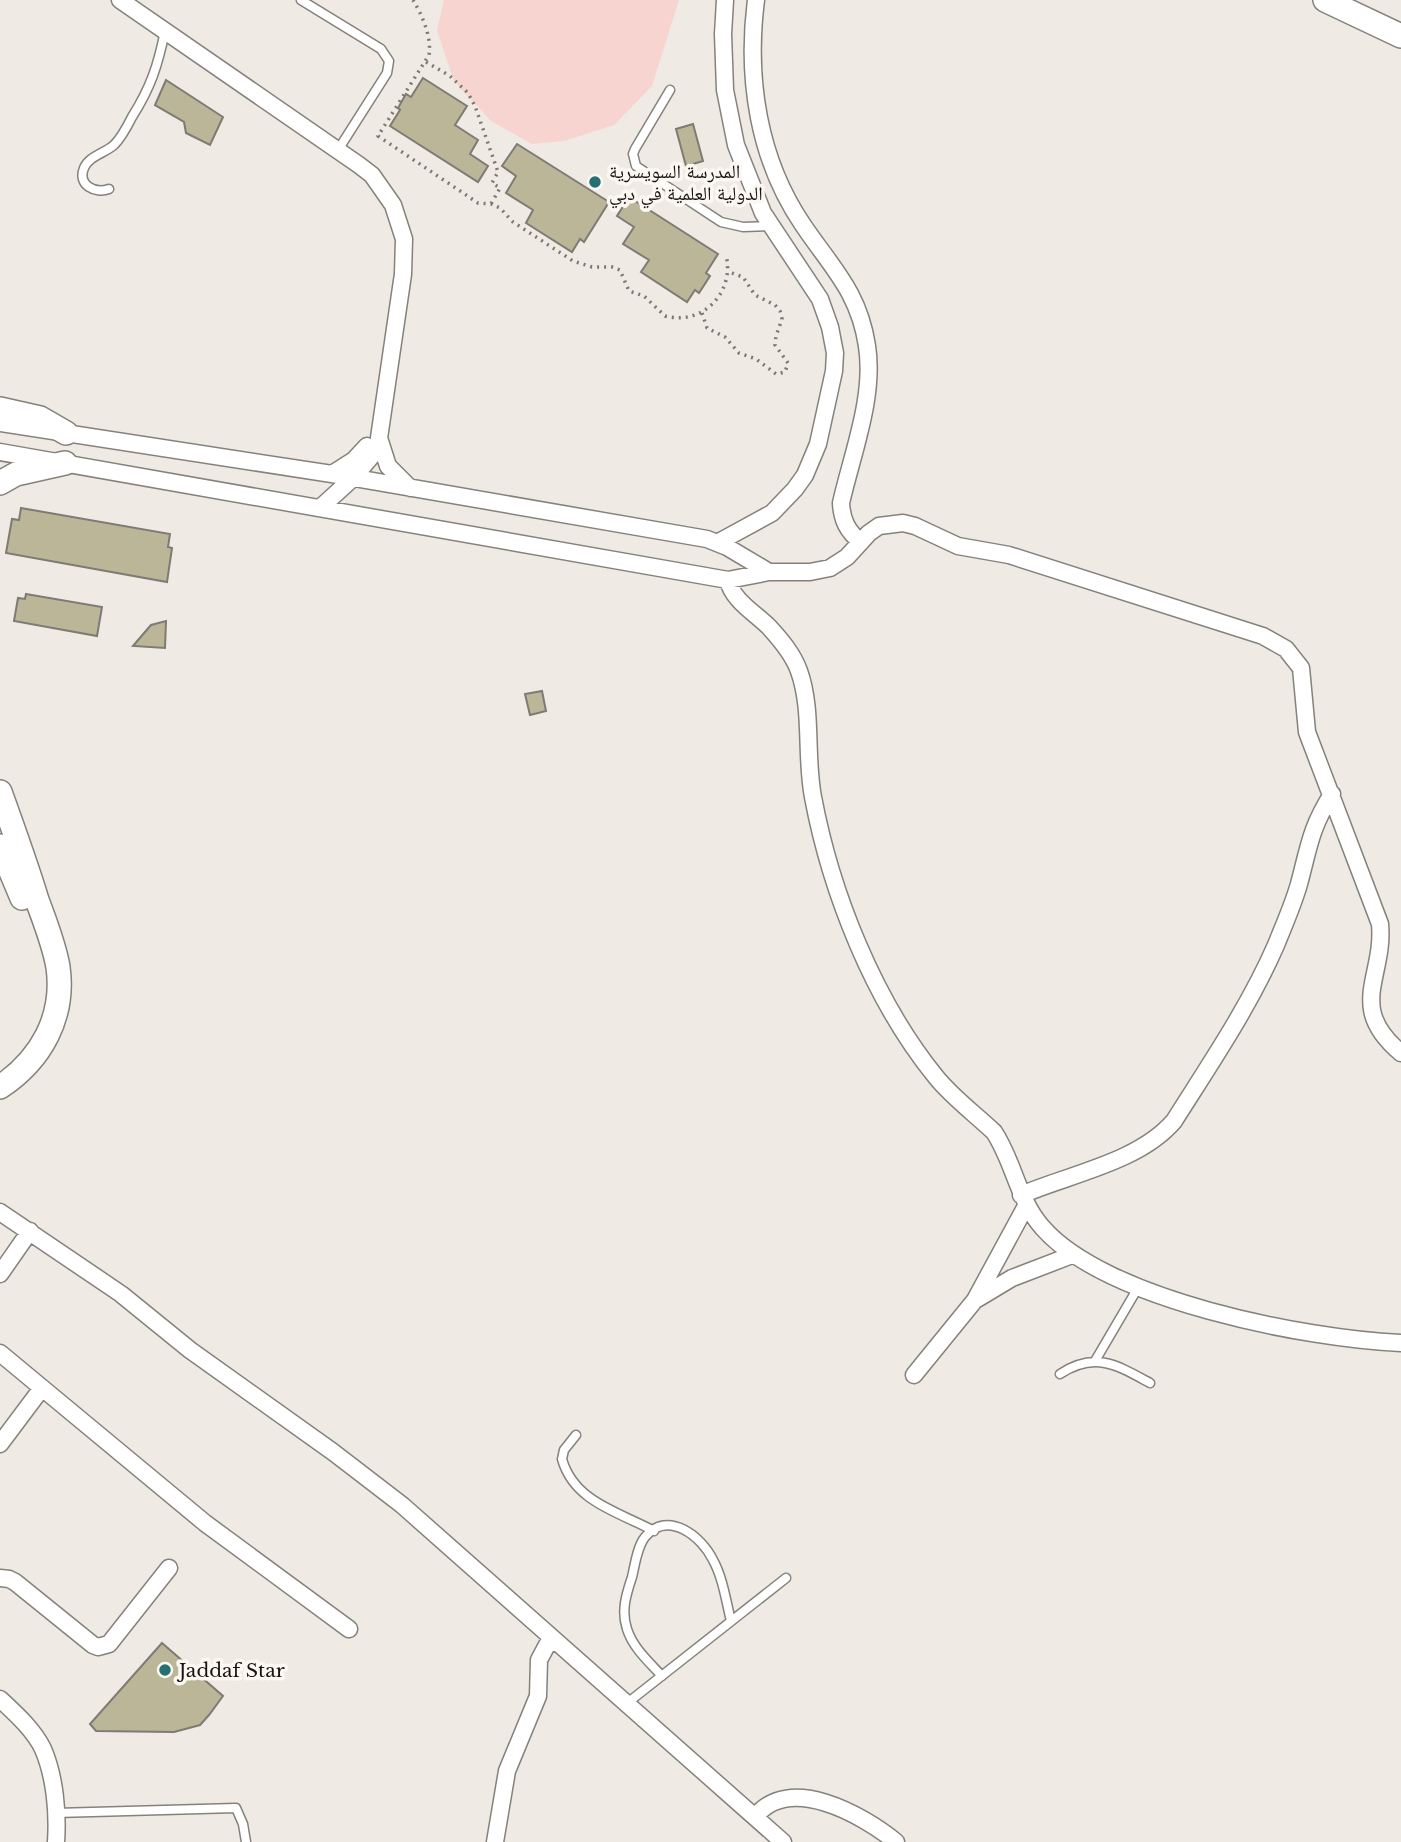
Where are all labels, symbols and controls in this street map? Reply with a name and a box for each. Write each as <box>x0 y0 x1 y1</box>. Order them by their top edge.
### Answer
place label: المدرسة السويسرية الدولية العلمية في دبي <box>609 160 763 209</box>
marker: المدرسة السويسرية الدولية العلمية في دبي <box>587 174 603 190</box>
place label: Jaddaf Star <box>176 1659 285 1682</box>
marker: Jaddaf Star <box>157 1662 173 1678</box>

